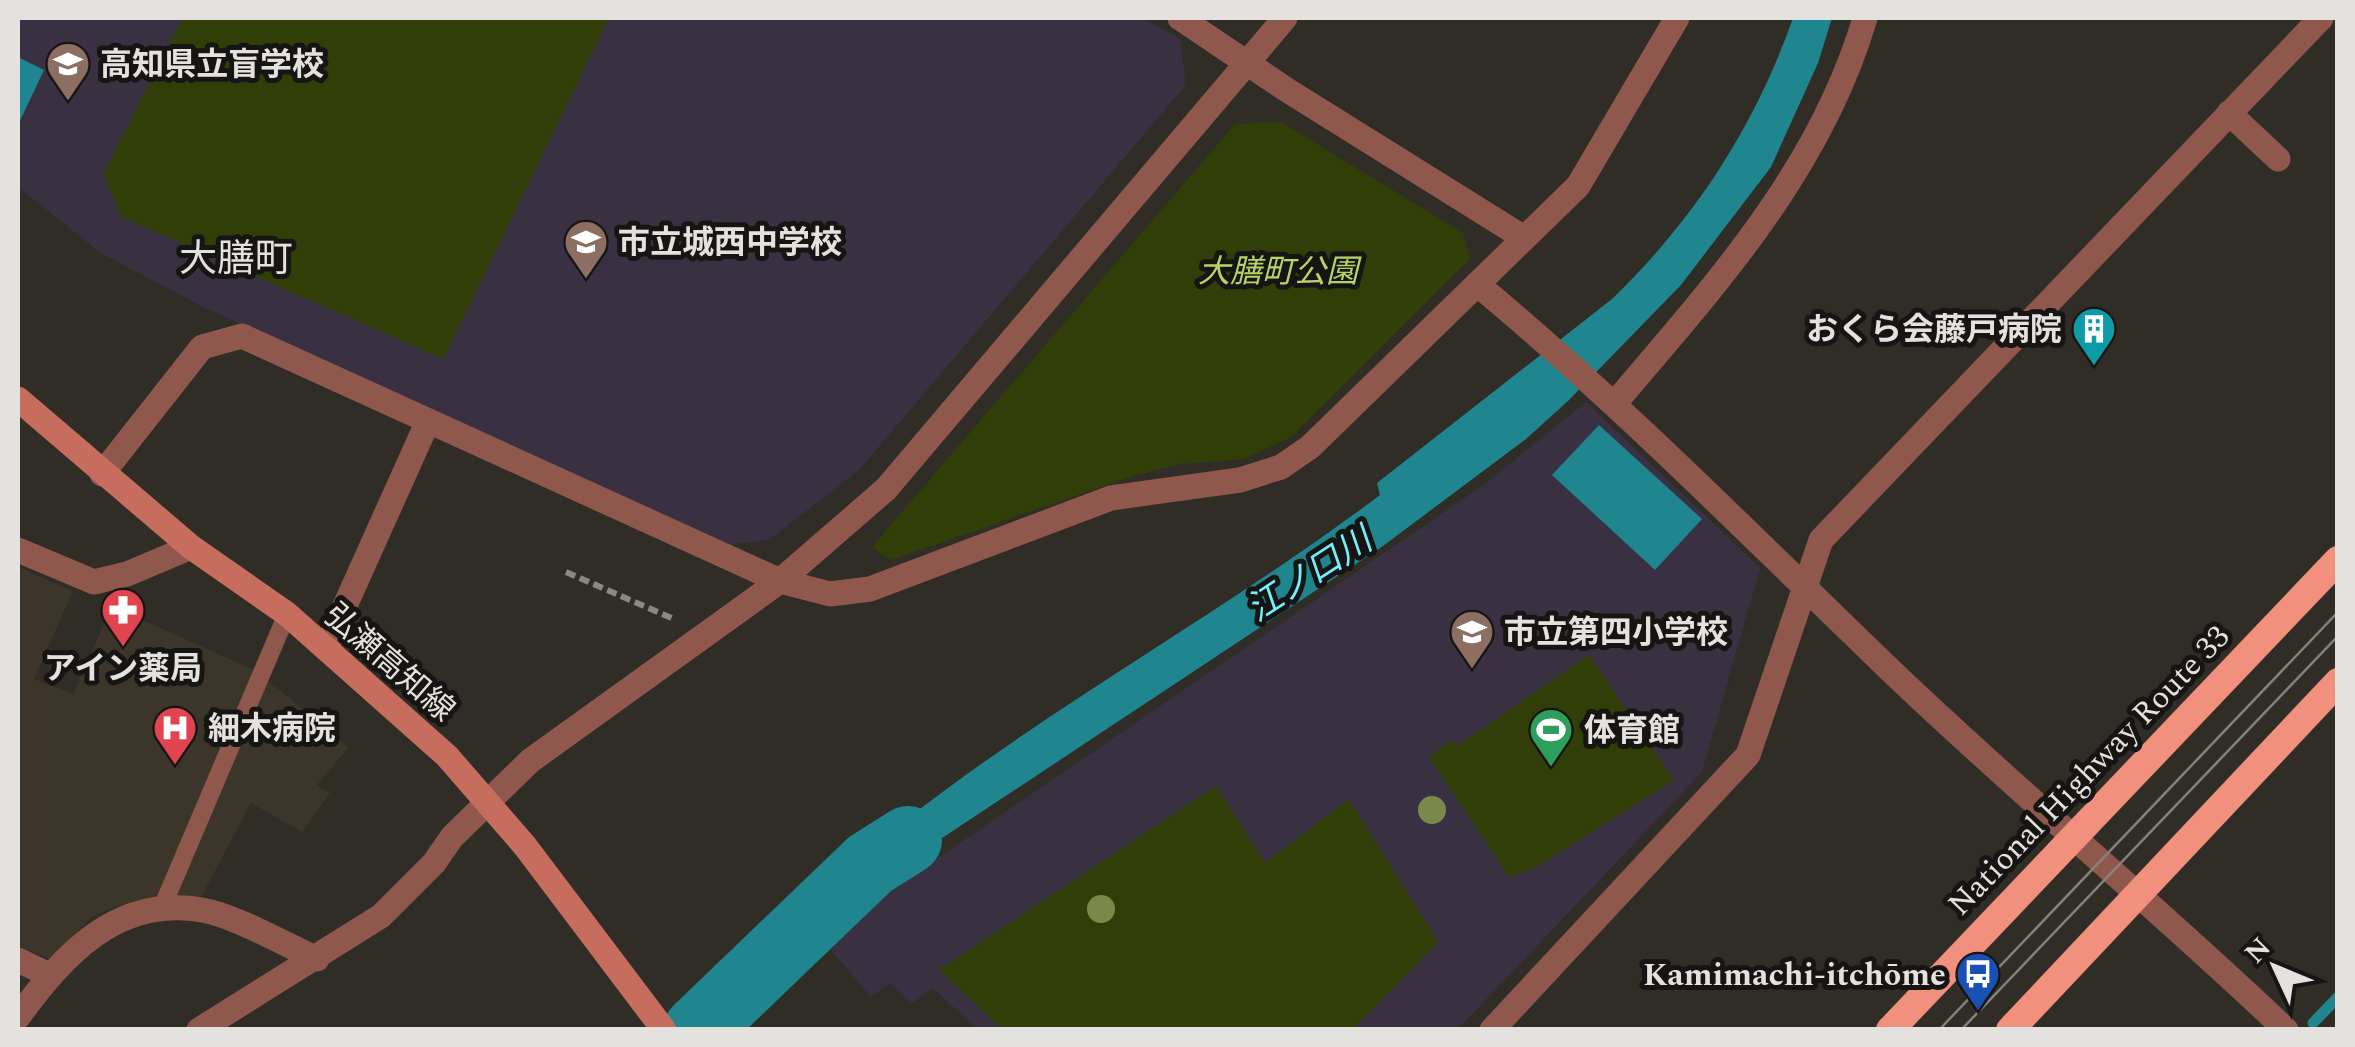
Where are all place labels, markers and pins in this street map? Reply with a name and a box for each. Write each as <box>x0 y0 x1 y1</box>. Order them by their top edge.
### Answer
school or university icon: 高知県立盲学校 <box>45 41 91 102</box>
place label: 高知県立盲学校 <box>100 41 324 90</box>
school or university icon: 市立城西中学校 <box>563 219 609 280</box>
place label: 市立城西中学校 <box>618 219 842 268</box>
place label: おくら会藤戸病院 <box>1806 306 2062 355</box>
building icon: おくら会藤戸病院 <box>2071 306 2117 367</box>
pharmacy icon: アイン薬局 <box>100 587 146 648</box>
school or university icon: 市立第四小学校 <box>1449 609 1495 670</box>
place label: 市立第四小学校 <box>1504 609 1728 658</box>
place label: アイン薬局 <box>44 645 202 694</box>
hospital icon: 細木病院 <box>152 705 198 766</box>
place label: 細木病院 <box>208 705 336 754</box>
sports icon: 体育館 <box>1528 707 1574 768</box>
place label: 体育館 <box>1584 707 1680 756</box>
place label: Kamimachi-itchōme <box>1643 951 1946 1000</box>
bus stop icon: Kamimachi-itchōme <box>1955 951 2001 1012</box>

